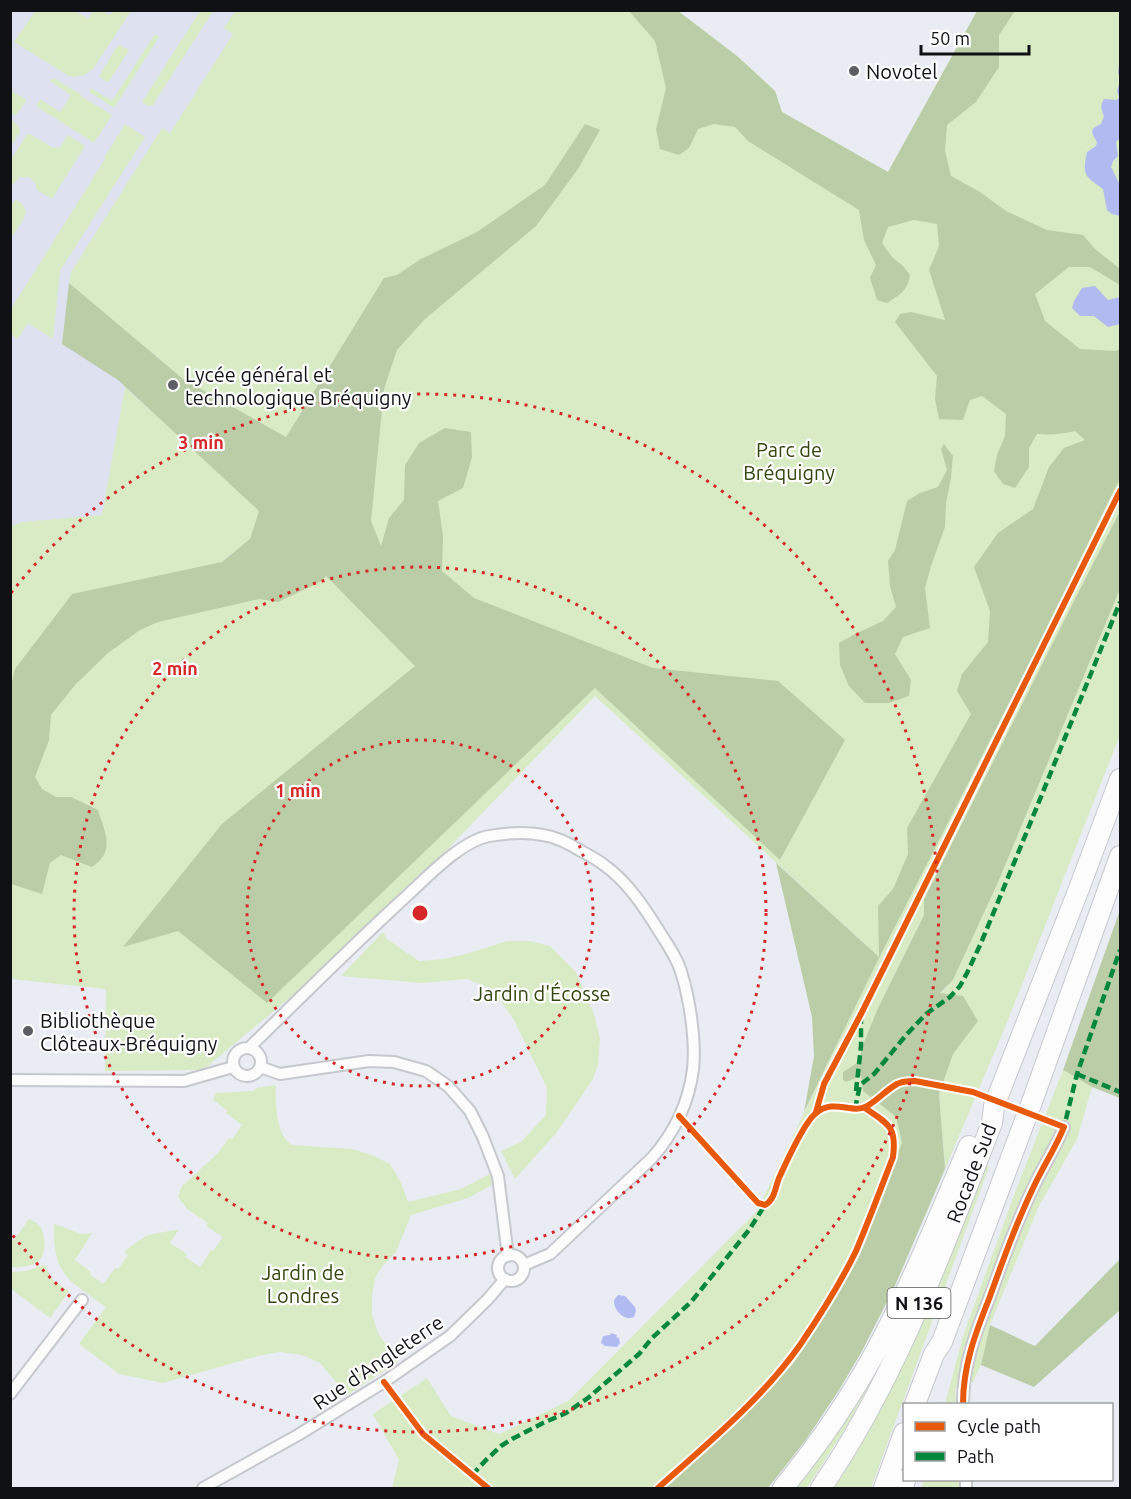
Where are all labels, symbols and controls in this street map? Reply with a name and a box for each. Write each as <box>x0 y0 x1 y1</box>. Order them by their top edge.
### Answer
scale bar <box>921 18 1029 56</box>
text: 50 m <box>930 28 970 48</box>
place label: Novotel <box>866 60 937 83</box>
marker: Novotel <box>847 64 861 78</box>
place label: Lycée général et technologique Bréquigny <box>185 363 412 409</box>
marker: Lycée général et technologique Bréquigny <box>166 378 180 392</box>
text: 3 min <box>178 432 224 452</box>
park label: Parc de Bréquigny <box>743 438 835 484</box>
text: 2 min <box>152 658 198 678</box>
text: 1 min <box>275 780 321 800</box>
centre of rings <box>410 903 430 923</box>
park label: Jardin d'Écosse <box>473 982 611 1005</box>
place label: Bibliothèque Clôteaux-Bréquigny <box>40 1009 218 1055</box>
marker: Bibliothèque Clôteaux-Bréquigny <box>21 1024 35 1038</box>
street label: Rocade Sud <box>942 1120 1000 1226</box>
park label: Jardin de Londres <box>262 1261 344 1307</box>
road number: N 136 <box>888 1288 950 1318</box>
street label: Rue d'Angleterre <box>309 1310 447 1414</box>
legend <box>903 1403 1113 1481</box>
text: Cycle path <box>957 1416 1041 1436</box>
text: Path <box>957 1446 994 1466</box>

